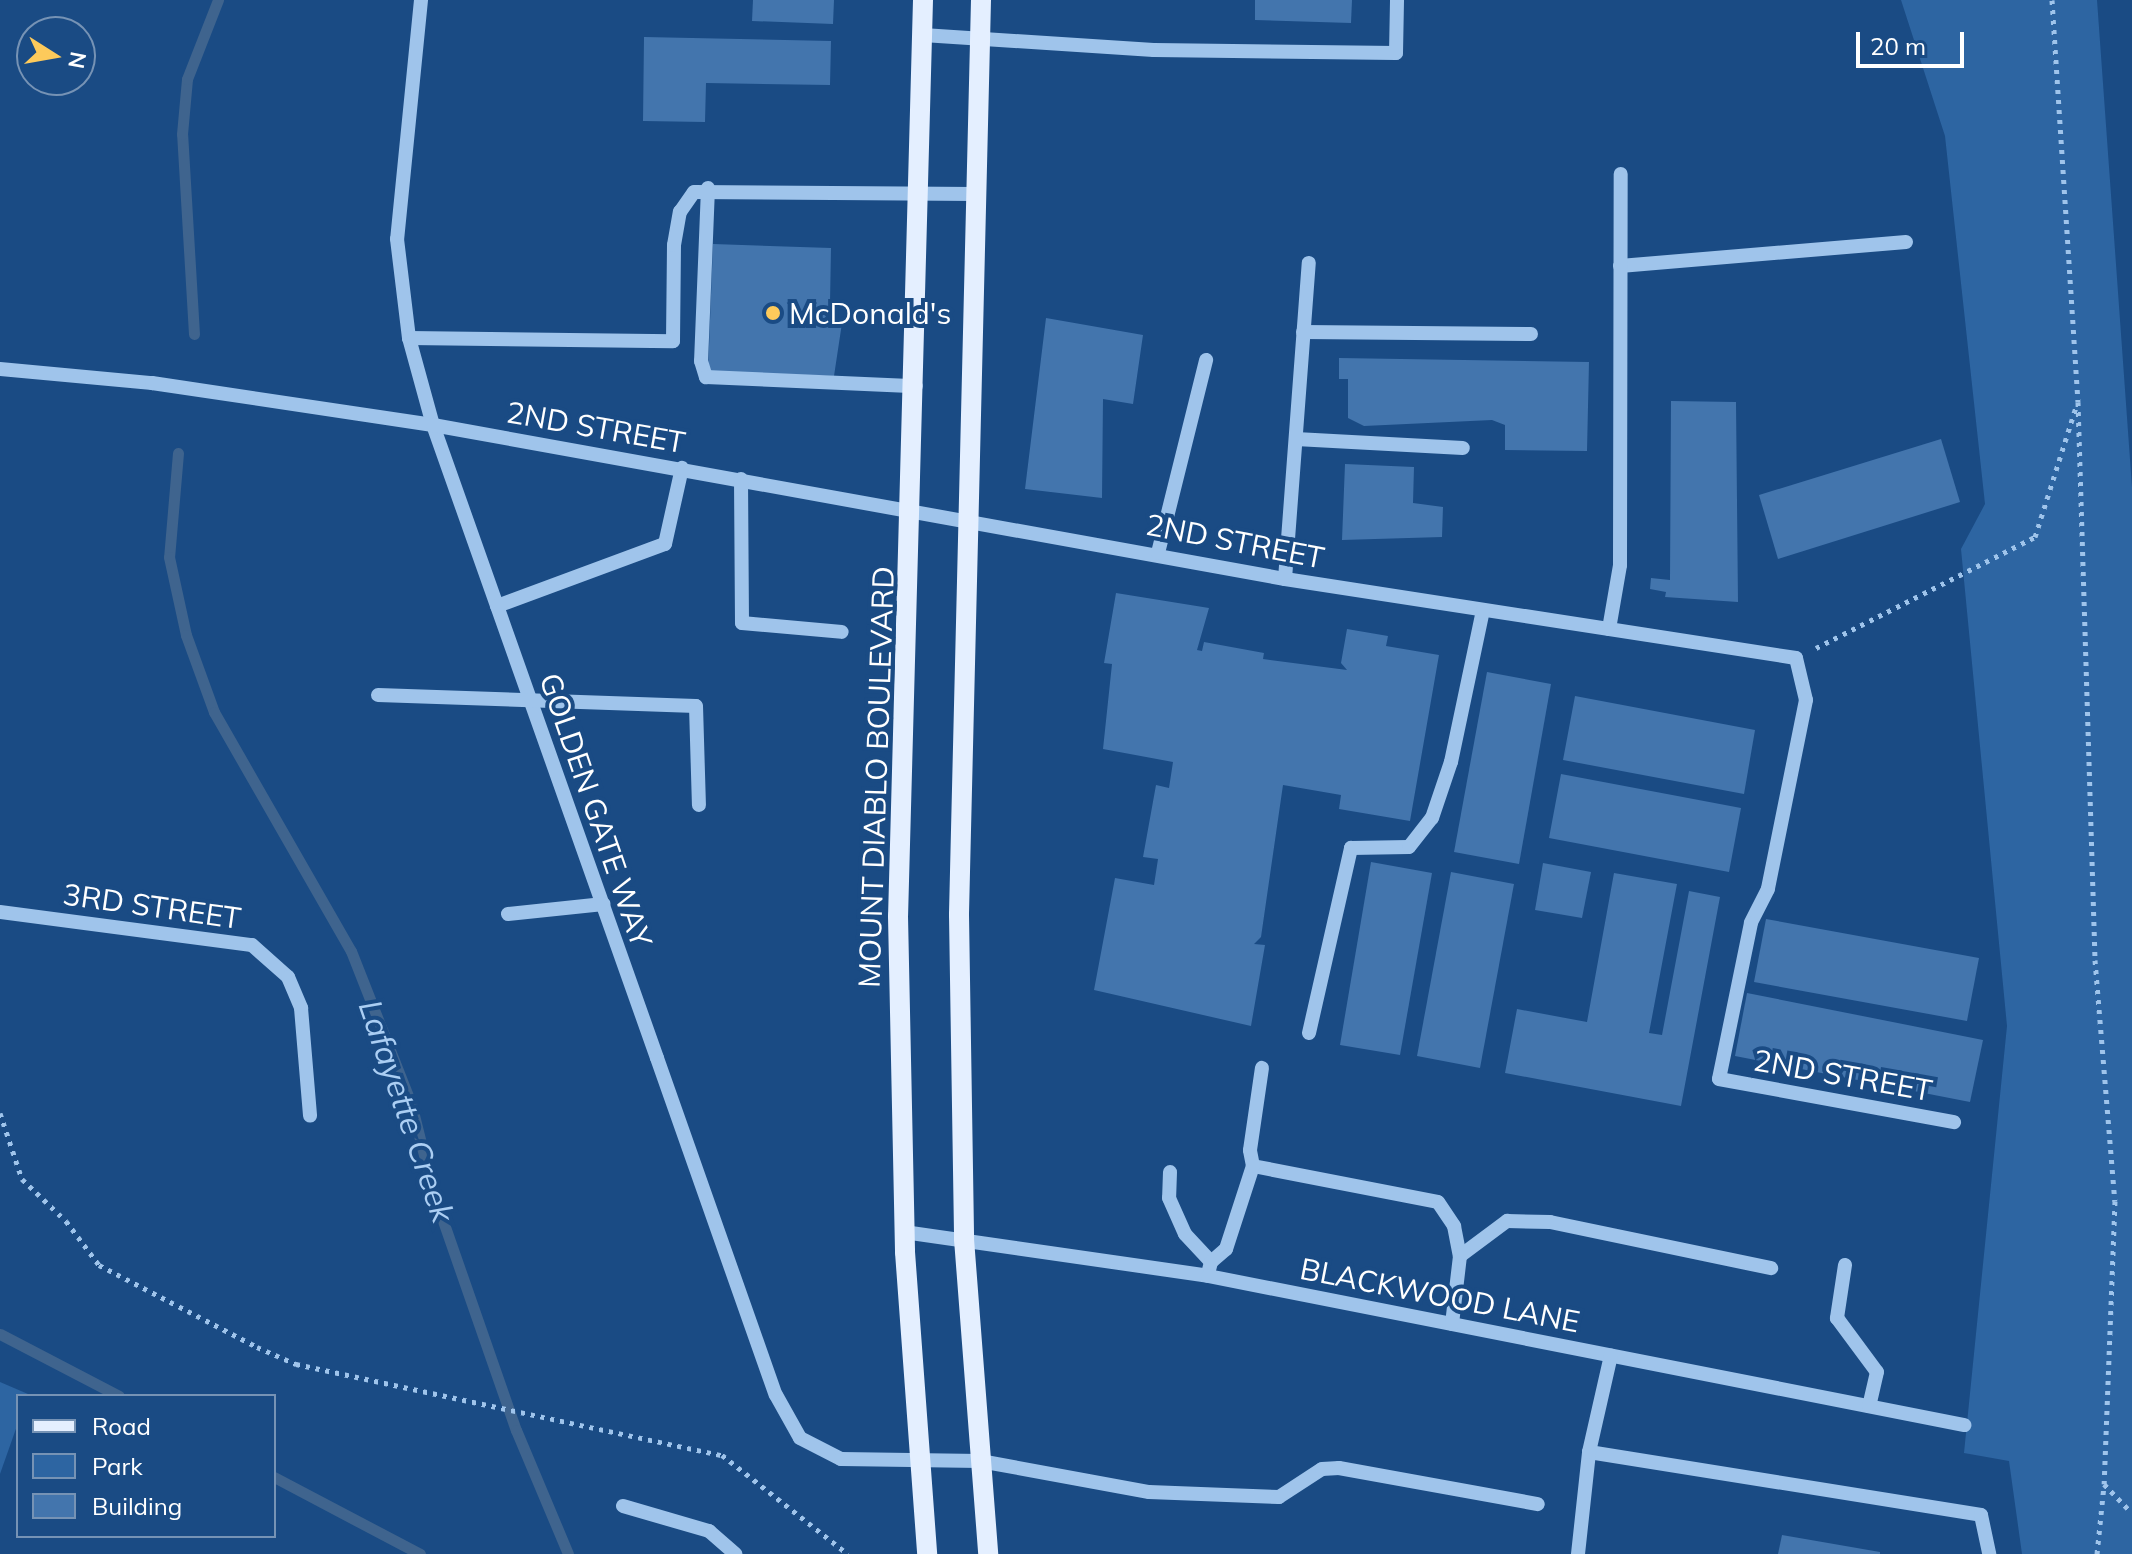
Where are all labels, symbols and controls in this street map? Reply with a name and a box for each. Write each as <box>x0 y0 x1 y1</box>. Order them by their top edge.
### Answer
north arrow <box>16 16 96 96</box>
scale bar <box>1860 16 1968 66</box>
text: 20 m <box>1870 31 1926 61</box>
text: N <box>62 49 93 71</box>
place label: McDonald's <box>789 295 951 331</box>
marker: McDonald's <box>764 304 782 322</box>
street label: 2ND STREET <box>504 394 688 460</box>
street label: 2ND STREET <box>1143 506 1327 576</box>
street label: MOUNT DIABLO BOULEVARD <box>851 566 901 988</box>
street label: GOLDEN GATE WAY <box>532 668 660 952</box>
street label: 3RD STREET <box>61 876 243 936</box>
water label: Lafayette Creek <box>351 995 463 1227</box>
street label: 2ND STREET <box>1751 1042 1935 1108</box>
street label: BLACKWOOD LANE <box>1297 1250 1583 1340</box>
legend <box>16 1394 276 1538</box>
text: Road <box>92 1411 151 1441</box>
text: Park <box>92 1451 143 1481</box>
text: Building <box>92 1491 182 1521</box>

